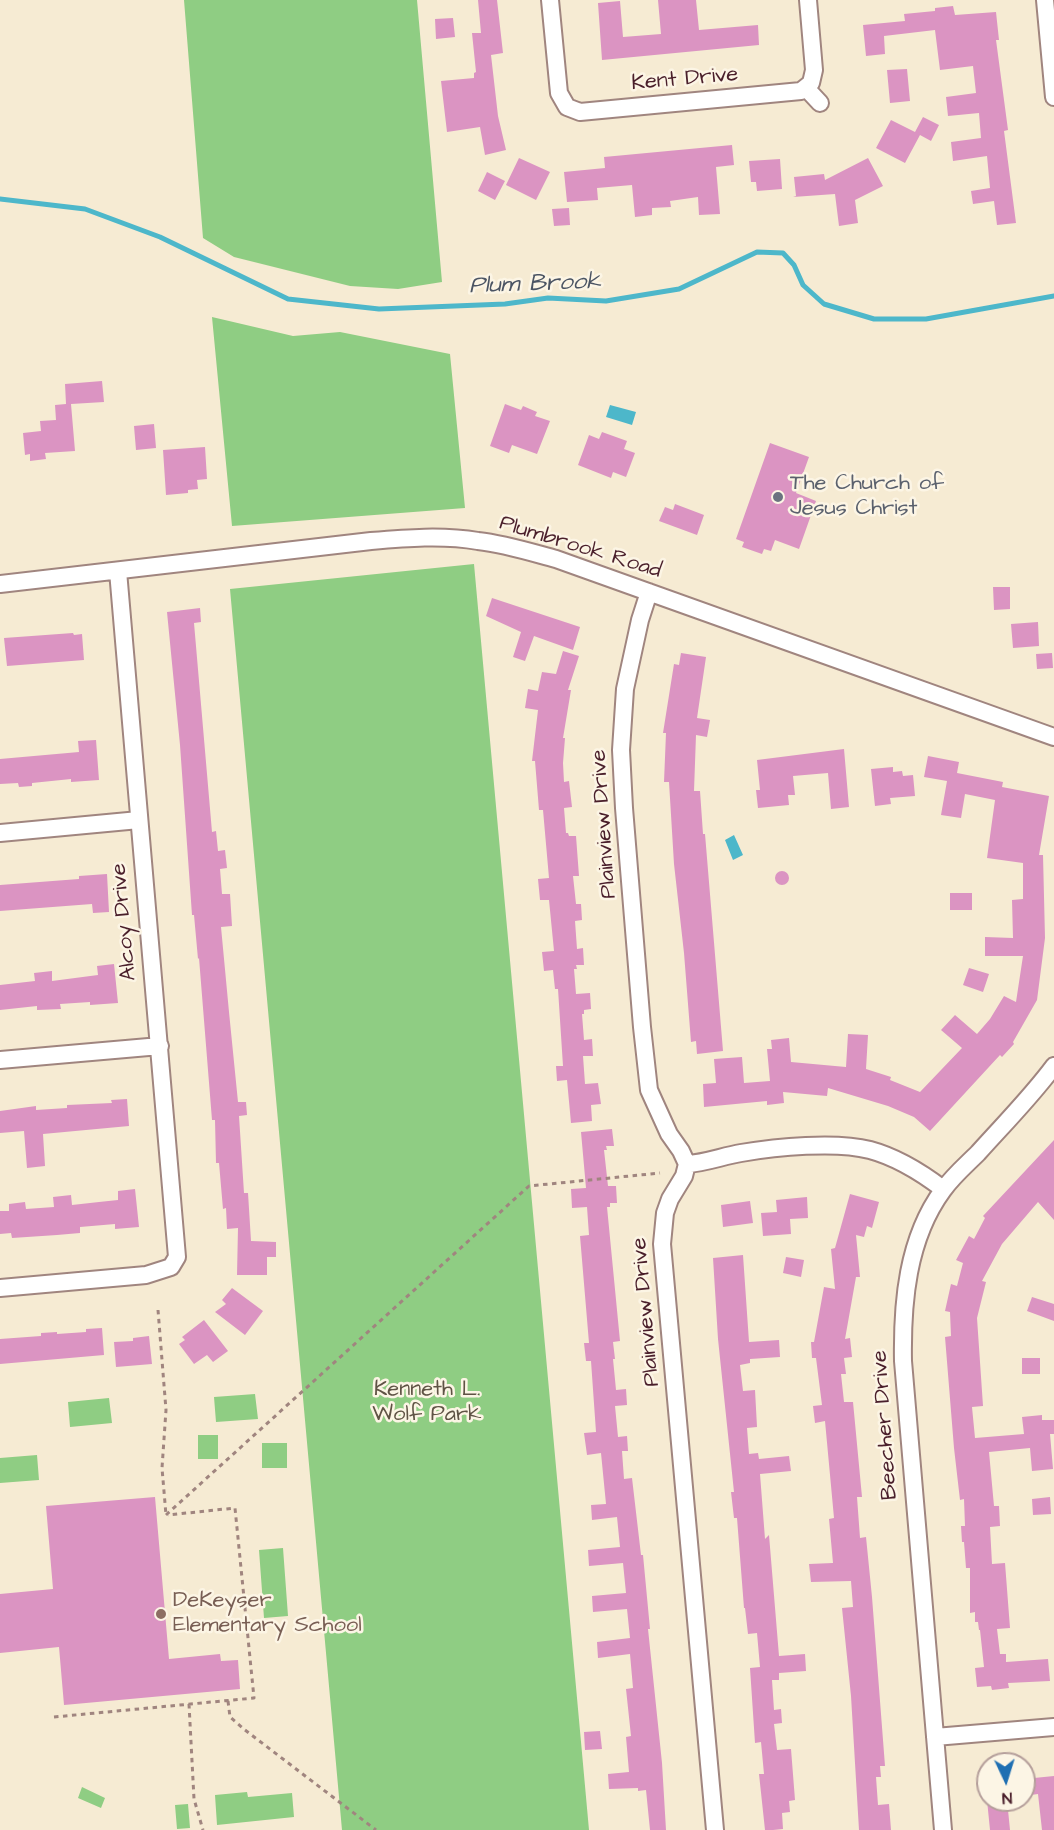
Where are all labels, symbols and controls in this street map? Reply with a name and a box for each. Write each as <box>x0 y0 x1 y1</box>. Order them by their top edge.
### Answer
street label: Kent Drive <box>631 62 739 98</box>
water label: Plum Brook <box>469 268 601 302</box>
place label: The Church of Jesus Christ <box>790 471 944 522</box>
marker: The Church of Jesus Christ <box>771 490 785 504</box>
street label: Plumbrook Road <box>496 511 664 585</box>
street label: Plainview Drive <box>587 749 623 899</box>
street label: Alcoy Drive <box>107 862 143 982</box>
street label: Plainview Drive <box>627 1236 667 1388</box>
street label: Beecher Drive <box>868 1349 904 1501</box>
park label: Kenneth L. Wolf Park <box>372 1377 482 1428</box>
place label: DeKeyser Elementary School <box>173 1588 362 1640</box>
marker: DeKeyser Elementary School <box>154 1607 168 1621</box>
north arrow <box>976 1752 1036 1812</box>
text: N <box>1001 1787 1013 1809</box>

